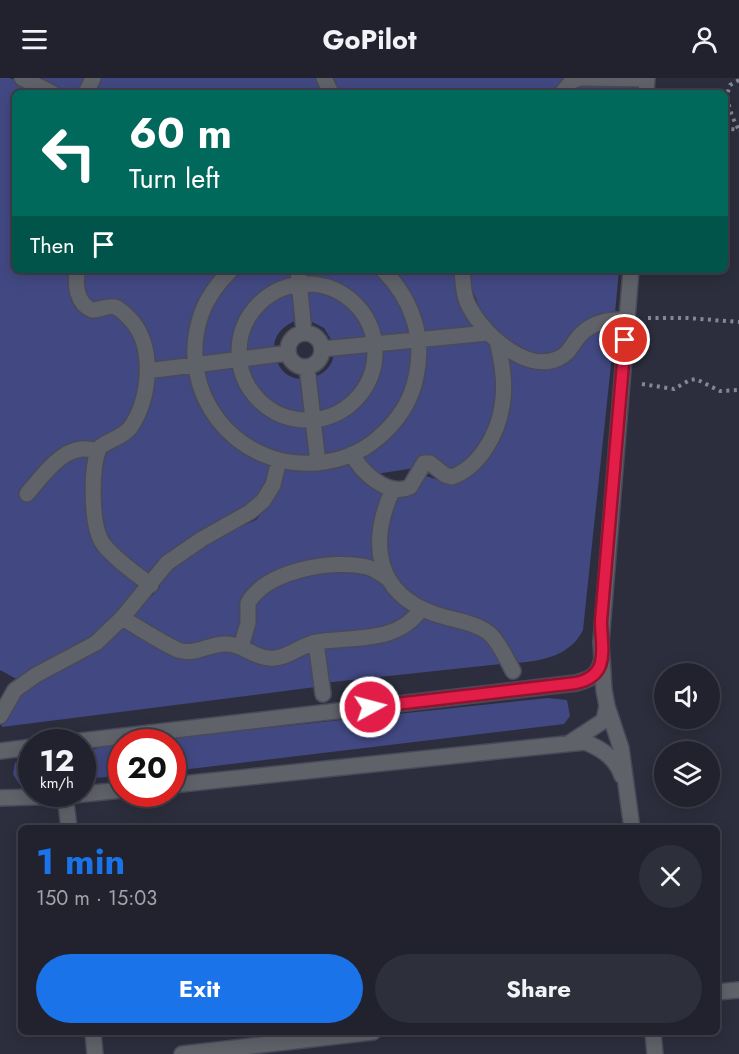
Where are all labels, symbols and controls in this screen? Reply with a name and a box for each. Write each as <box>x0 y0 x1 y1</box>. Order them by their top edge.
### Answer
text: GoPilot <box>323 20 417 59</box>
icon: menu <box>18 23 51 56</box>
icon: person <box>688 23 721 56</box>
text: 60 m <box>129 103 232 164</box>
icon: left <box>30 114 108 192</box>
text: Turn left <box>129 159 219 198</box>
icon: arrive <box>87 228 120 261</box>
text: Then <box>30 229 75 261</box>
pin <box>599 314 650 365</box>
icon: arrive <box>608 323 641 356</box>
map controls <box>654 663 720 807</box>
button: sound <box>654 663 720 729</box>
position arrow <box>338 675 402 739</box>
speed limit sign: 20 <box>108 729 186 807</box>
text: 12 <box>40 739 74 782</box>
button: layers <box>654 741 720 807</box>
text: km/h <box>40 772 74 794</box>
text: 1 min <box>36 835 125 887</box>
button: close <box>639 845 702 908</box>
text: 150 m · 15:03 <box>36 884 157 913</box>
button: Exit <box>36 954 363 1023</box>
button: Share <box>375 954 702 1023</box>

